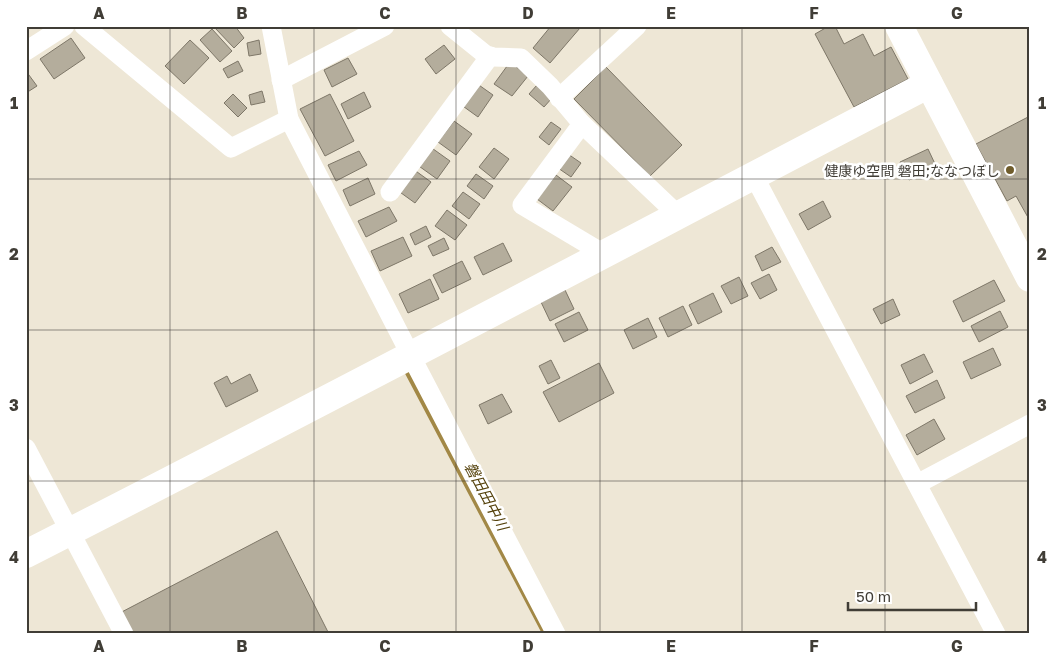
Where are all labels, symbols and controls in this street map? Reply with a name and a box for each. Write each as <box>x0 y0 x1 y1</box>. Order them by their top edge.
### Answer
text: A <box>93 3 105 23</box>
text: B <box>236 3 248 23</box>
text: C <box>379 3 391 23</box>
text: D <box>522 3 534 23</box>
text: E <box>666 3 676 23</box>
text: F <box>809 3 819 23</box>
text: G <box>951 3 963 23</box>
text: 1 <box>10 93 18 113</box>
text: 1 <box>1038 93 1046 113</box>
place label: 健康ゆ空間 磐田;ななつぼし <box>824 162 1000 179</box>
marker: 健康ゆ空間 磐田;ななつぼし <box>1004 164 1016 176</box>
text: 2 <box>9 244 19 264</box>
text: 2 <box>1037 244 1047 264</box>
text: 3 <box>9 395 19 415</box>
text: 3 <box>1037 395 1047 415</box>
water label: 磐田田中川 <box>461 459 513 535</box>
text: 4 <box>9 547 19 567</box>
text: 4 <box>1037 547 1047 567</box>
scale bar <box>848 580 976 612</box>
text: 50 m <box>856 587 891 605</box>
text: A <box>93 636 105 656</box>
text: B <box>236 636 248 656</box>
text: C <box>379 636 391 656</box>
text: D <box>522 636 534 656</box>
text: E <box>666 636 676 656</box>
text: F <box>809 636 819 656</box>
text: G <box>951 636 963 656</box>

